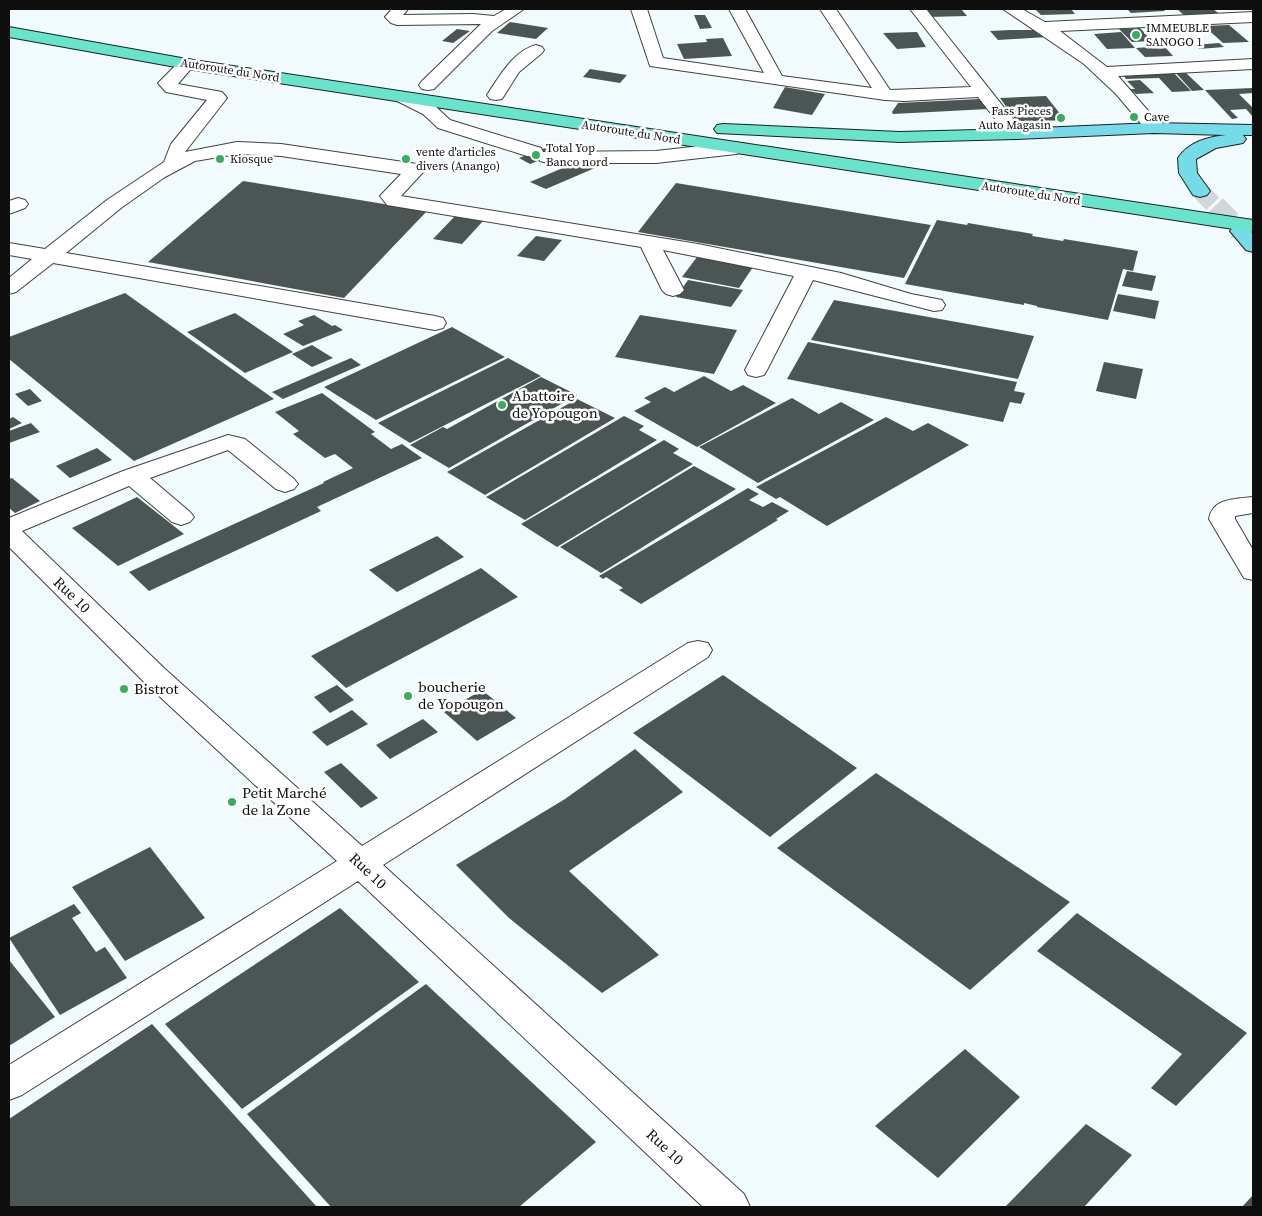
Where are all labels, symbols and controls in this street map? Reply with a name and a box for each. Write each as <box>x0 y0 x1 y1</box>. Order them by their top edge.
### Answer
place label: IMMEUBLE SANOGO 1 <box>1146 20 1209 50</box>
marker: IMMEUBLE SANOGO 1 <box>1130 29 1142 41</box>
street label: Autoroute du Nord <box>179 54 281 86</box>
place label: Fass Pieces Auto Magasin <box>978 103 1051 133</box>
place label: Cave <box>1144 109 1169 125</box>
marker: Cave <box>1128 111 1140 123</box>
marker: Fass Pieces Auto Magasin <box>1055 112 1067 124</box>
street label: Autoroute du Nord <box>580 116 682 148</box>
place label: Total Yop Banco nord <box>546 140 608 170</box>
place label: vente d'articles divers (Anango) <box>416 144 500 174</box>
marker: Total Yop Banco nord <box>530 149 542 161</box>
place label: Kiosque <box>230 151 273 167</box>
marker: Kiosque <box>214 153 226 165</box>
marker: vente d'articles divers (Anango) <box>400 153 412 165</box>
street label: Autoroute du Nord <box>980 177 1082 209</box>
place label: Abattoire de Yopougon <box>512 385 598 423</box>
marker: Abattoire de Yopougon <box>496 399 508 411</box>
street label: Rue 10 <box>49 572 96 618</box>
place label: boucherie de Yopougon <box>418 676 504 714</box>
place label: Bistrot <box>134 678 179 699</box>
marker: Bistrot <box>118 683 130 695</box>
marker: boucherie de Yopougon <box>402 690 414 702</box>
place label: Petit Marché de la Zone <box>242 782 327 820</box>
marker: Petit Marché de la Zone <box>226 796 238 808</box>
street label: Rue 10 <box>345 848 392 893</box>
street label: Rue 10 <box>642 1124 689 1169</box>

